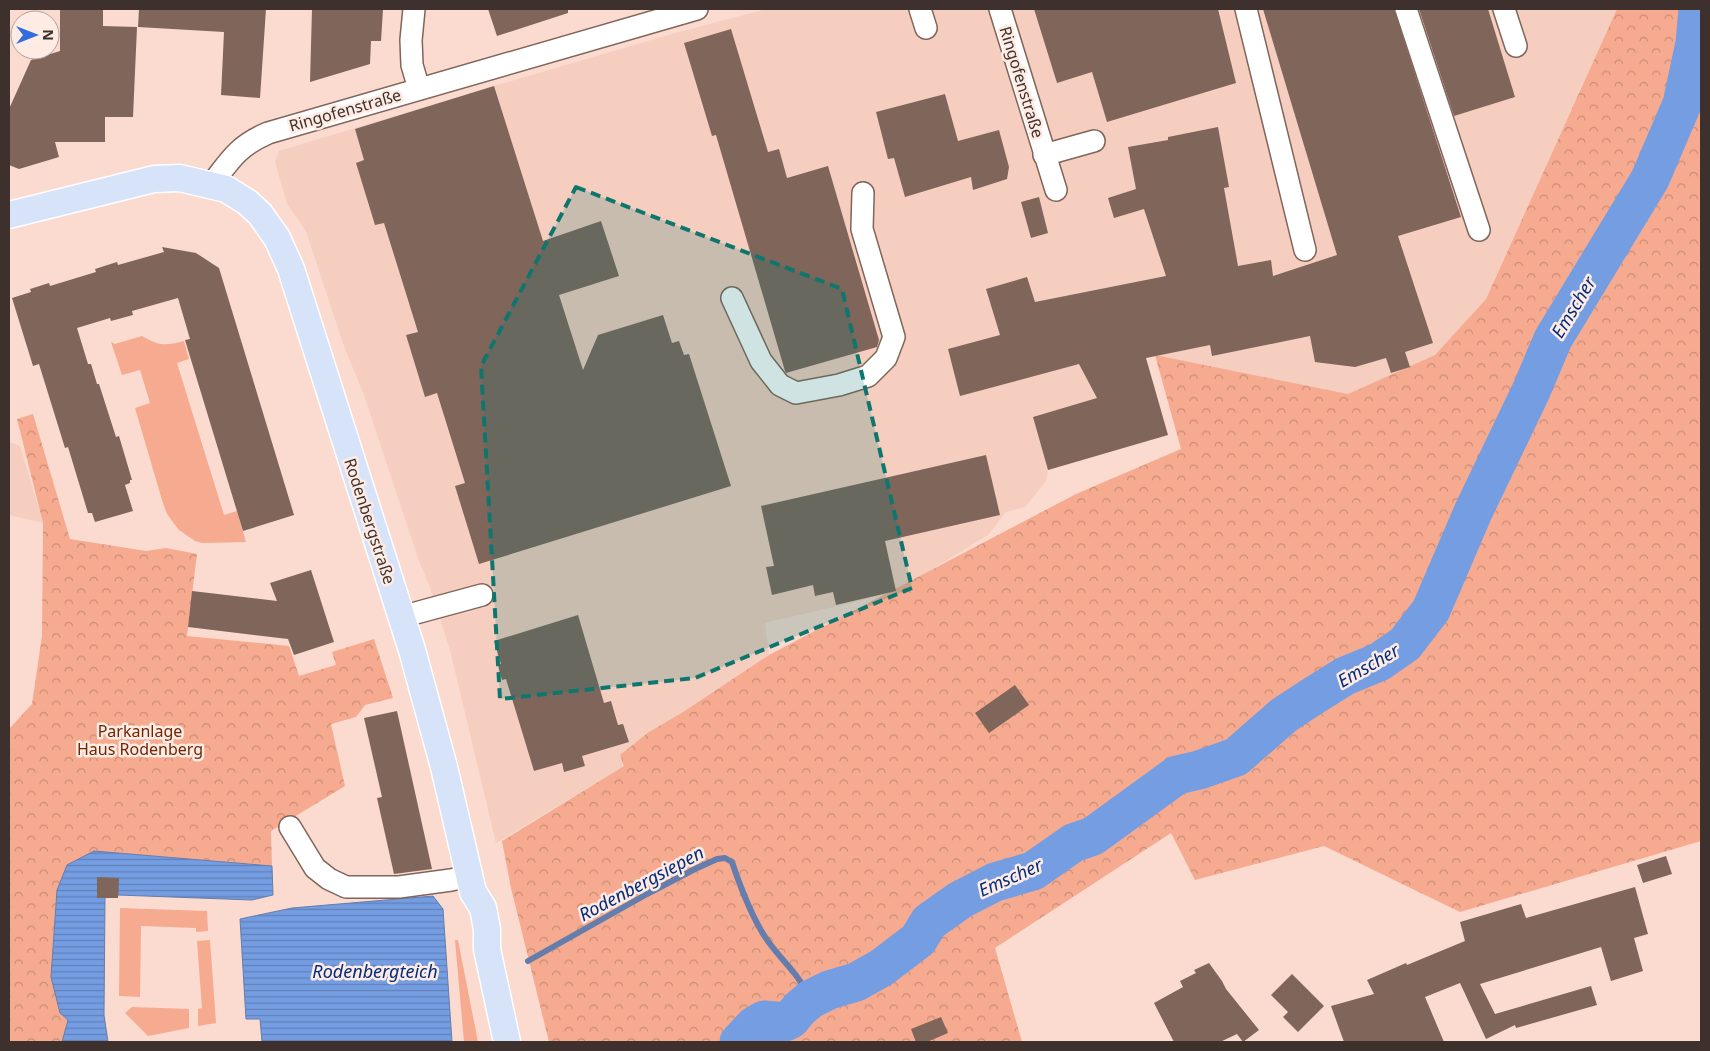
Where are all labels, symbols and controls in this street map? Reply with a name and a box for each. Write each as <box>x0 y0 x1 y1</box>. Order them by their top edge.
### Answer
north arrow <box>10 10 60 60</box>
street label: Ringofenstraße <box>995 23 1049 141</box>
text: N <box>39 29 58 41</box>
street label: Ringofenstraße <box>286 83 404 137</box>
water label: Emscher <box>1545 271 1601 342</box>
street label: Rodenbergstraße <box>339 455 401 587</box>
water label: Emscher <box>1333 637 1404 692</box>
park label: Parkanlage Haus Rodenberg <box>77 720 203 760</box>
water label: Rodenbergsiepen <box>574 840 708 926</box>
water label: Emscher <box>974 852 1046 902</box>
water label: Rodenbergteich <box>312 959 438 983</box>

